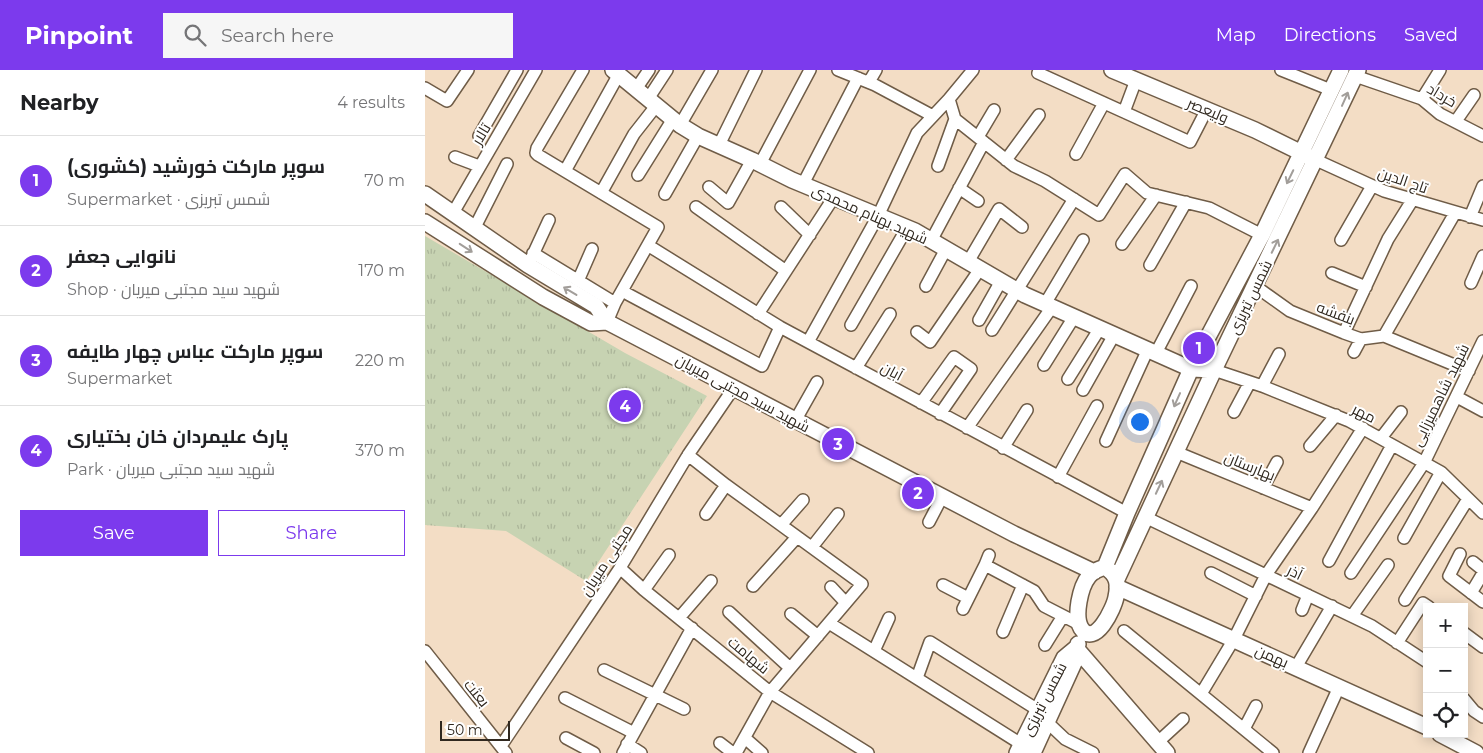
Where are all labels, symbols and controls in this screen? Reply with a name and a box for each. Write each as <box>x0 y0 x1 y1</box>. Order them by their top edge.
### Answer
search box <box>163 13 513 58</box>
text: Pinpoint <box>25 21 133 50</box>
icon: search <box>181 21 209 49</box>
text: Search here <box>221 24 334 47</box>
text: Map <box>1216 24 1256 46</box>
text: Directions <box>1284 24 1376 46</box>
text: Saved <box>1404 24 1458 46</box>
street label: خرداد <box>1424 79 1460 111</box>
text: Nearby <box>20 90 99 115</box>
street label: ولیعصر <box>1184 92 1232 127</box>
one-way arrow <box>1340 92 1350 107</box>
text: 4 results <box>337 93 405 112</box>
street label: تالار <box>467 120 495 149</box>
text: سوپر مارکت خورشید (کشوری) <box>67 155 325 178</box>
street label: تاج الدین <box>1375 163 1431 199</box>
one-way arrow <box>1285 169 1294 184</box>
text: 1 <box>33 171 39 190</box>
text: 70 m <box>364 171 405 190</box>
street label: شهید بهنام محمدی <box>809 180 931 249</box>
text: Supermarket · شمس تبریزی <box>67 190 270 209</box>
one-way arrow <box>1270 239 1280 254</box>
one-way arrow <box>459 243 473 254</box>
text: نانوایی جعفر <box>67 245 176 268</box>
street label: شمس تبریزی <box>1224 257 1277 338</box>
text: 2 <box>31 261 41 280</box>
text: 170 m <box>358 261 405 280</box>
text: Shop · شهید سید مجتبی میریان <box>67 280 280 299</box>
one-way arrow <box>564 285 578 295</box>
street label: بنفشه <box>1314 297 1358 329</box>
pin: 1 <box>1183 329 1215 367</box>
text: سوپر مارکت عباس چهار طایفه <box>67 340 323 363</box>
street label: شهید شاهمیرزایی <box>1407 341 1474 450</box>
street label: شهید سید مجتبی میریان <box>672 350 813 437</box>
text: 3 <box>31 351 41 370</box>
text: 220 m <box>355 351 405 370</box>
street label: آبان <box>877 357 906 386</box>
text: Supermarket <box>67 369 173 388</box>
pin: 4 <box>609 387 641 425</box>
one-way arrow <box>1172 392 1181 407</box>
street label: مهر <box>1348 399 1379 428</box>
your location <box>1127 409 1153 435</box>
text: پارک علیمردان خان بختیاری <box>67 425 288 448</box>
pin: 3 <box>822 425 854 463</box>
text: 4 <box>30 441 42 460</box>
text: 370 m <box>355 441 405 460</box>
street label: بهارستان <box>1221 447 1278 486</box>
text: Park · شهید سید مجتبی میریان <box>67 460 275 479</box>
pin: 2 <box>902 474 934 512</box>
one-way arrow <box>1155 480 1164 495</box>
button: Save <box>20 510 208 556</box>
button: Share <box>218 510 405 556</box>
street label: مجتبی میریان <box>576 521 637 600</box>
street label: آذر <box>1283 560 1306 584</box>
map controls <box>1423 603 1468 738</box>
button: + <box>1423 603 1468 648</box>
street label: شهامت <box>724 632 774 679</box>
street label: بهمن <box>1252 640 1292 673</box>
button: − <box>1423 648 1468 693</box>
street label: شمس تبریزی <box>1017 659 1072 739</box>
street label: بعثت <box>460 675 494 711</box>
button: locate <box>1423 693 1468 738</box>
scale bar <box>440 718 510 741</box>
text: 50 m <box>447 721 483 739</box>

